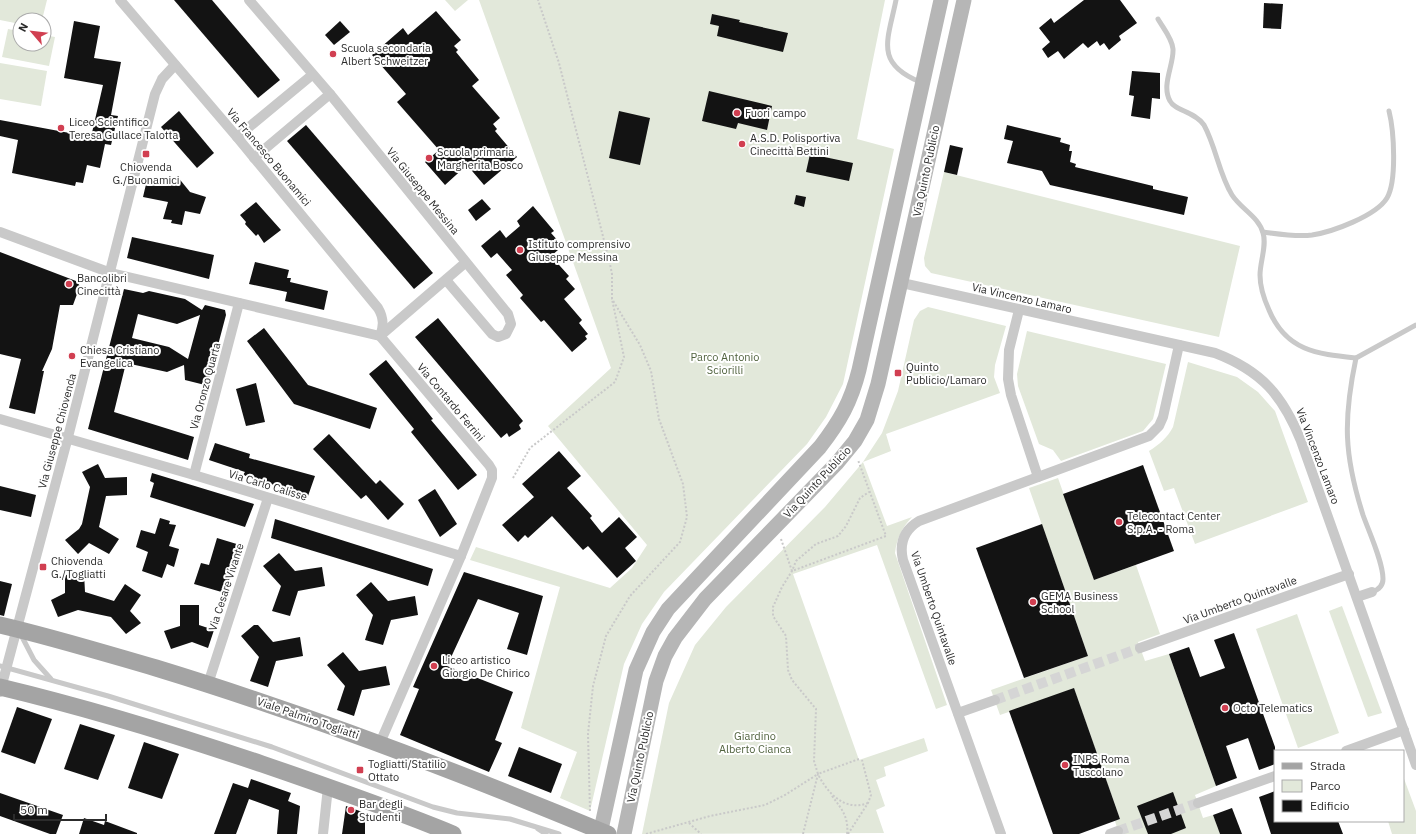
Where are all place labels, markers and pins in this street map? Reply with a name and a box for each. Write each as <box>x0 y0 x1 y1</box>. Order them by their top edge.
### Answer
place label: Scuola secondaria Albert Schweitzer <box>341 41 431 68</box>
marker: Scuola secondaria Albert Schweitzer <box>328 49 338 59</box>
place label: Fuori campo <box>745 106 806 120</box>
marker: Fuori campo <box>732 108 742 118</box>
place label: Liceo Scientifico Teresa Gullace Talotta <box>69 115 178 142</box>
marker: Liceo Scientifico Teresa Gullace Talotta <box>56 123 66 133</box>
place label: A.S.D. Polisportiva Cinecittà Bettini <box>750 131 840 158</box>
marker: A.S.D. Polisportiva Cinecittà Bettini <box>737 139 747 149</box>
place label: Scuola primaria Margherita Bosco <box>437 145 523 172</box>
marker: Chiovenda G./Buonamici <box>141 149 151 159</box>
marker: Scuola primaria Margherita Bosco <box>424 153 434 163</box>
place label: Chiovenda G./Buonamici <box>112 160 180 187</box>
place label: Istituto comprensivo Giuseppe Messina <box>528 237 630 264</box>
marker: Istituto comprensivo Giuseppe Messina <box>515 245 525 255</box>
place label: Bancolibri Cinecittà <box>77 271 127 298</box>
marker: Bancolibri Cinecittà <box>64 279 74 289</box>
place label: Chiesa Cristiano Evangelica <box>80 343 160 370</box>
marker: Chiesa Cristiano Evangelica <box>67 351 77 361</box>
place label: Quinto Publicio/Lamaro <box>906 360 987 387</box>
marker: Quinto Publicio/Lamaro <box>893 368 903 378</box>
place label: Telecontact Center S.p.A. - Roma <box>1127 509 1220 536</box>
marker: Telecontact Center S.p.A. - Roma <box>1114 517 1124 527</box>
place label: Chiovenda G./Togliatti <box>51 554 106 581</box>
marker: Chiovenda G./Togliatti <box>38 562 48 572</box>
place label: GEMA Business School <box>1041 589 1118 616</box>
marker: GEMA Business School <box>1028 597 1038 607</box>
place label: Liceo artistico Giorgio De Chirico <box>442 653 530 680</box>
marker: Liceo artistico Giorgio De Chirico <box>429 661 439 671</box>
place label: Octo Telematics <box>1233 701 1313 715</box>
marker: Octo Telematics <box>1220 703 1230 713</box>
place label: INPS Roma Tuscolano <box>1073 752 1129 779</box>
place label: Togliatti/Statilio Ottato <box>368 757 446 784</box>
marker: INPS Roma Tuscolano <box>1060 760 1070 770</box>
marker: Togliatti/Statilio Ottato <box>355 765 365 775</box>
place label: Bar degli Studenti <box>359 797 403 824</box>
marker: Bar degli Studenti <box>346 805 356 815</box>

